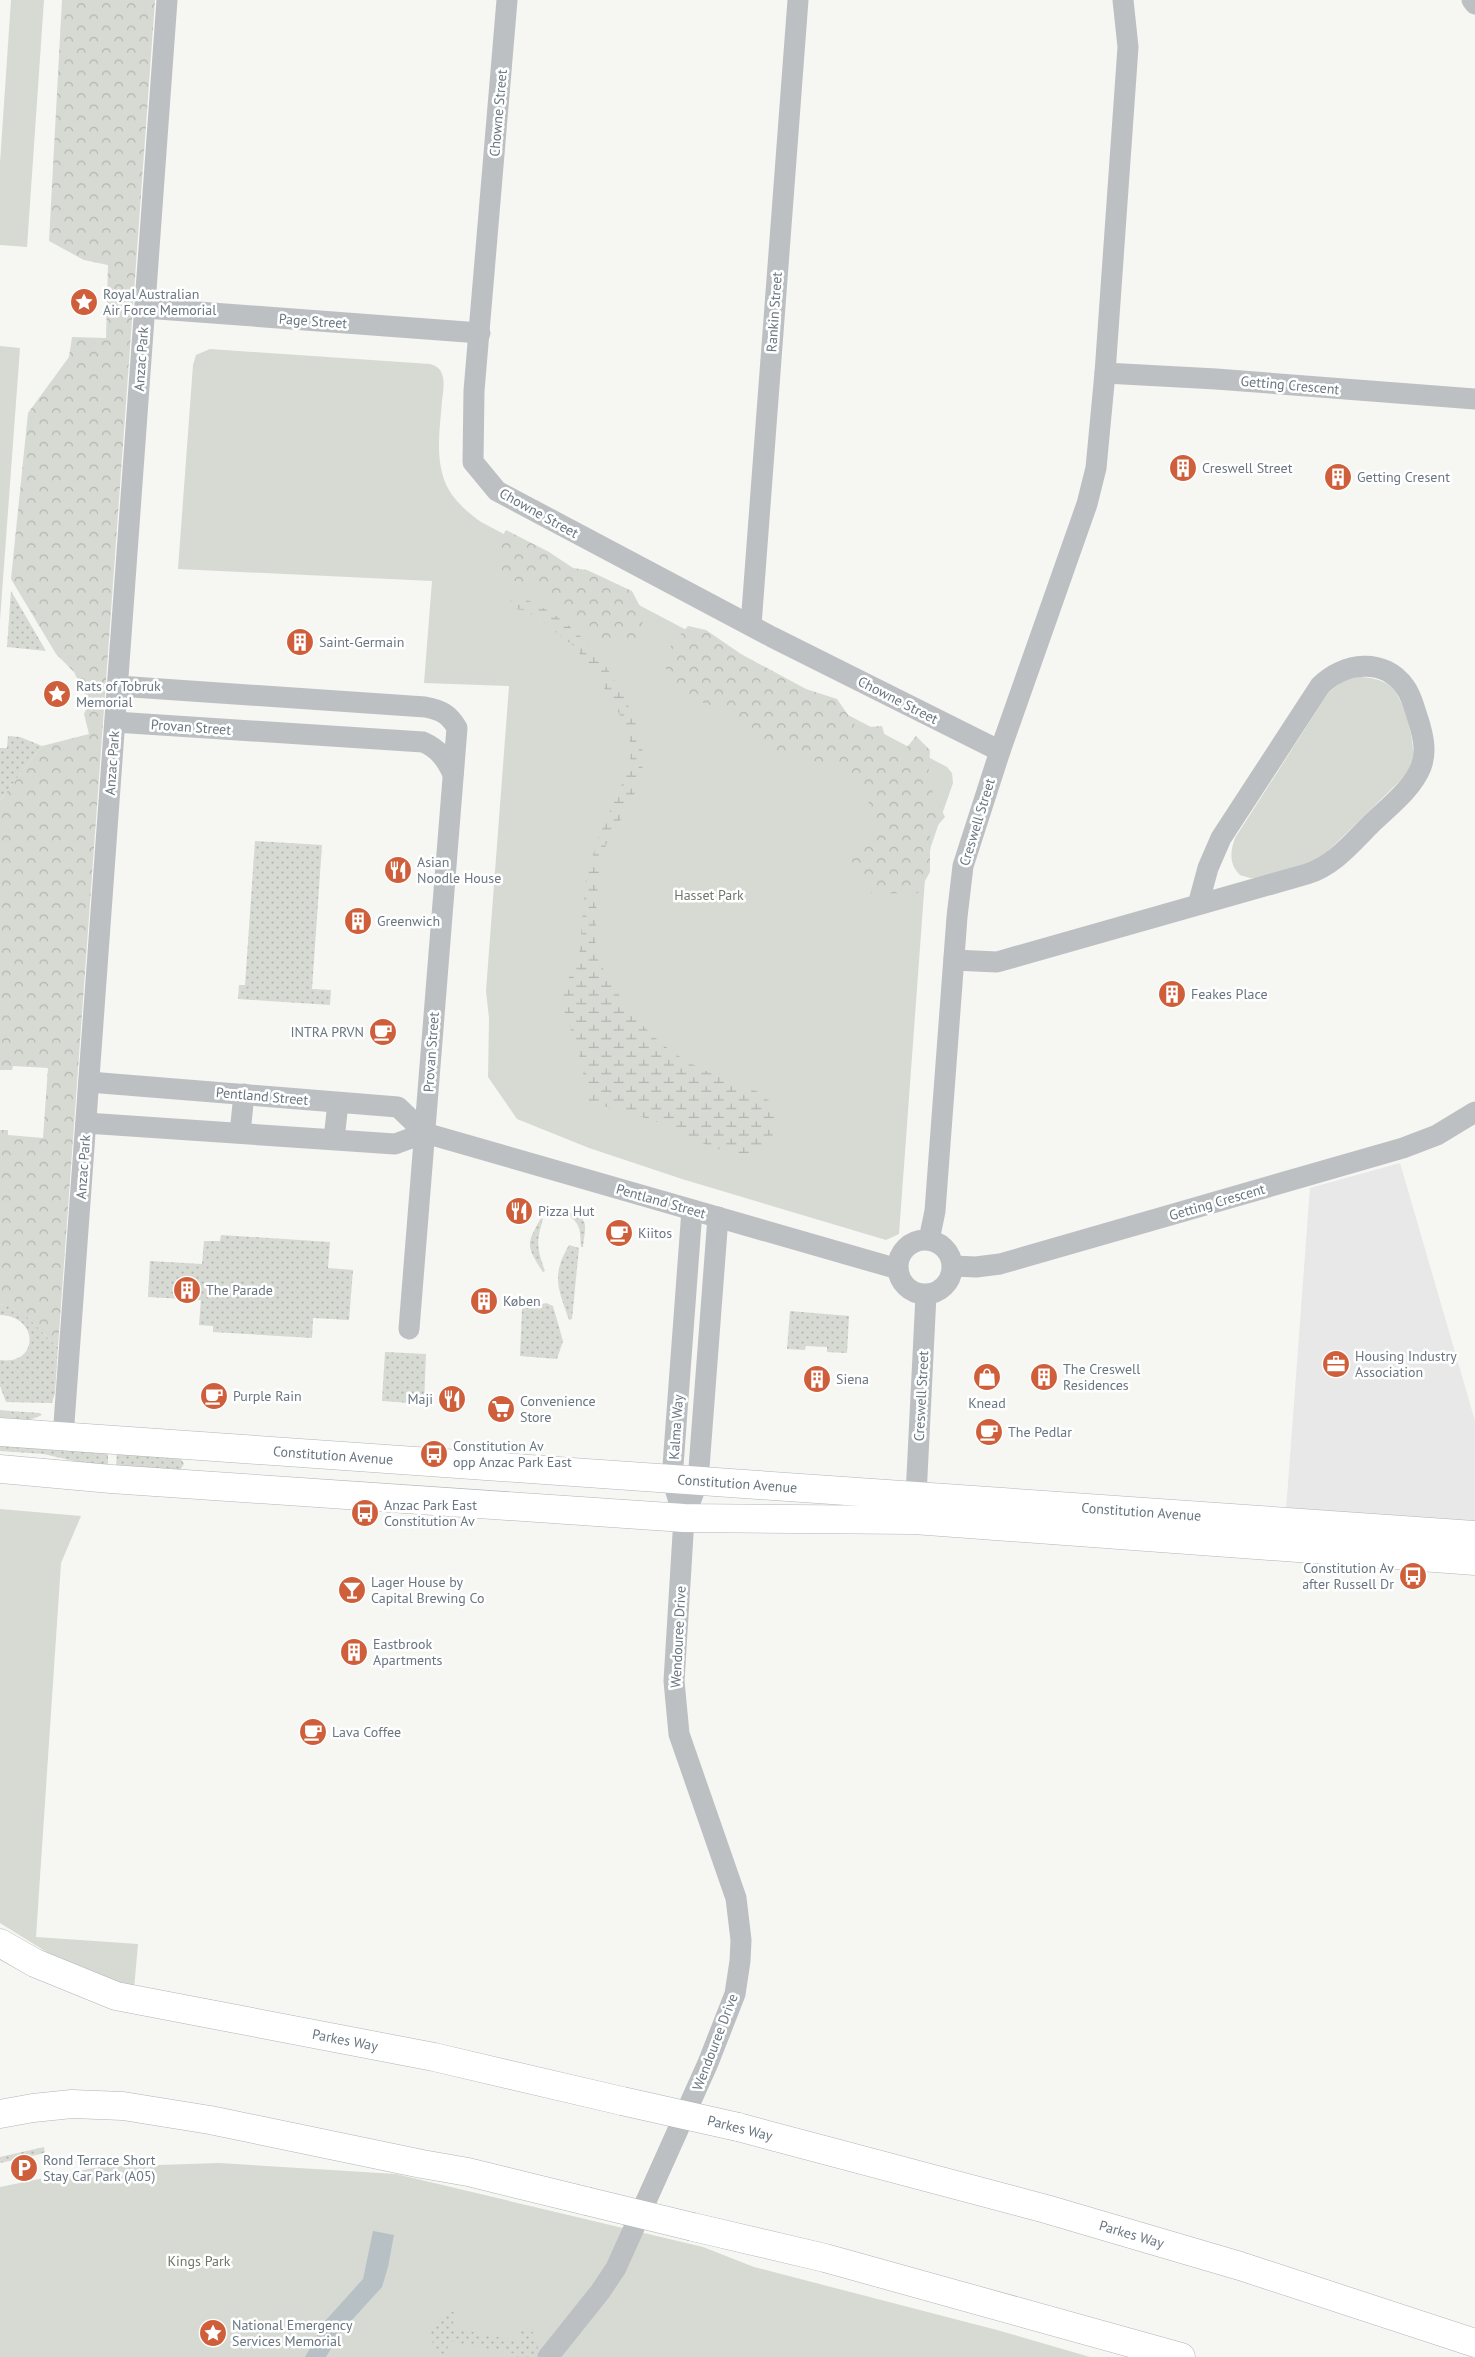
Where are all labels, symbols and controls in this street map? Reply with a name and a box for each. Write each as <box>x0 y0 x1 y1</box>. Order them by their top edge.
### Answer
street label: Chowne Street <box>485 68 511 157</box>
street label: Rankin Street <box>762 271 786 353</box>
place label: Royal Australian Air Force Memorial <box>103 285 216 319</box>
place icon: Royal Australian Air Force Memorial <box>69 287 99 317</box>
street label: Page Street <box>278 310 348 332</box>
street label: Anzac Park <box>130 326 152 392</box>
street label: Getting Crescent <box>1240 372 1340 398</box>
building icon: Creswell Street <box>1168 453 1198 483</box>
place label: Creswell Street <box>1202 459 1293 477</box>
building icon: Getting Cresent <box>1323 462 1353 492</box>
place label: Getting Cresent <box>1357 468 1450 486</box>
street label: Chowne Street <box>496 484 582 542</box>
building icon: Saint-Germain <box>285 627 315 657</box>
place label: Saint-Germain <box>319 633 404 651</box>
street label: Chowne Street <box>855 672 941 728</box>
place label: Rats of Tobruk Memorial <box>76 677 161 711</box>
place icon: Rats of Tobruk Memorial <box>42 679 72 709</box>
street label: Provan Street <box>150 715 232 739</box>
street label: Anzac Park <box>101 730 123 796</box>
street label: Creswell Street <box>955 776 999 868</box>
place label: Asian Noodle House <box>417 853 501 887</box>
restaurant icon: Asian Noodle House <box>383 855 413 885</box>
park label: Hasset Park <box>674 886 744 904</box>
building icon: Greenwich <box>343 906 373 936</box>
place label: Greenwich <box>377 912 440 930</box>
building icon: Feakes Place <box>1157 979 1187 1009</box>
place label: Feakes Place <box>1191 985 1268 1003</box>
street label: Provan Street <box>419 1011 443 1093</box>
cafe icon: INTRA PRVN <box>368 1017 398 1047</box>
place label: INTRA PRVN <box>291 1023 364 1041</box>
street label: Pentland Street <box>215 1083 309 1109</box>
street label: Anzac Park <box>72 1134 94 1200</box>
street label: Pentland Street <box>614 1180 708 1222</box>
street label: Getting Crescent <box>1167 1180 1267 1224</box>
restaurant icon: Pizza Hut <box>504 1196 534 1226</box>
place label: Pizza Hut <box>538 1202 595 1220</box>
cafe icon: Kiitos <box>604 1218 634 1248</box>
place label: Kiitos <box>638 1224 672 1242</box>
building icon: The Parade <box>172 1275 202 1305</box>
place label: The Parade <box>206 1281 273 1299</box>
building icon: Køben <box>469 1286 499 1316</box>
place label: Køben <box>503 1292 541 1310</box>
place label: Housing Industry Association <box>1355 1347 1457 1381</box>
office icon: Housing Industry Association <box>1321 1349 1351 1379</box>
street label: Creswell Street <box>910 1350 932 1442</box>
place label: The Creswell Residences <box>1063 1360 1140 1394</box>
shop icon: Knead <box>972 1362 1002 1392</box>
building icon: The Creswell Residences <box>1029 1362 1059 1392</box>
building icon: Siena <box>802 1364 832 1394</box>
place label: Siena <box>836 1370 869 1388</box>
cafe icon: Purple Rain <box>199 1381 229 1411</box>
restaurant icon: Maji <box>437 1384 467 1414</box>
place label: Purple Rain <box>233 1387 302 1405</box>
place label: Maji <box>407 1390 433 1408</box>
place label: Convenience Store <box>520 1392 596 1426</box>
street label: Kalma Way <box>665 1393 687 1460</box>
supermarket icon: Convenience Store <box>486 1394 516 1424</box>
place label: Knead <box>968 1394 1006 1412</box>
cafe icon: The Pedlar <box>974 1417 1004 1447</box>
place label: The Pedlar <box>1008 1423 1072 1441</box>
place label: Constitution Av opp Anzac Park East <box>453 1437 572 1471</box>
bus stop icon: Constitution Av opp Anzac Park East <box>419 1439 449 1469</box>
street label: Constitution Avenue <box>273 1442 394 1468</box>
street label: Constitution Avenue <box>677 1470 798 1497</box>
place label: Anzac Park East Constitution Av <box>384 1496 477 1530</box>
bus stop icon: Anzac Park East Constitution Av <box>350 1498 380 1528</box>
street label: Constitution Avenue <box>1081 1499 1202 1525</box>
place label: Constitution Av after Russell Dr <box>1302 1559 1394 1593</box>
bus stop icon: Constitution Av after Russell Dr <box>1398 1561 1428 1591</box>
place label: Lager House by Capital Brewing Co <box>371 1573 484 1607</box>
bar icon: Lager House by Capital Brewing Co <box>337 1575 367 1605</box>
street label: Wendouree Drive <box>666 1585 690 1689</box>
place label: Eastbrook Apartments <box>373 1635 443 1669</box>
building icon: Eastbrook Apartments <box>339 1637 369 1667</box>
cafe icon: Lava Coffee <box>298 1717 328 1747</box>
place label: Lava Coffee <box>332 1723 401 1741</box>
street label: Wendouree Drive <box>688 1991 742 2093</box>
street label: Parkes Way <box>311 2025 380 2055</box>
street label: Parkes Way <box>706 2111 775 2145</box>
place label: Rond Terrace Short Stay Car Park (A05) <box>43 2151 156 2185</box>
parking icon: Rond Terrace Short Stay Car Park (A05) <box>9 2153 39 2183</box>
street label: Parkes Way <box>1097 2216 1167 2252</box>
park label: Kings Park <box>168 2252 231 2270</box>
place label: National Emergency Services Memorial <box>232 2316 353 2350</box>
place icon: National Emergency Services Memorial <box>198 2318 228 2348</box>

